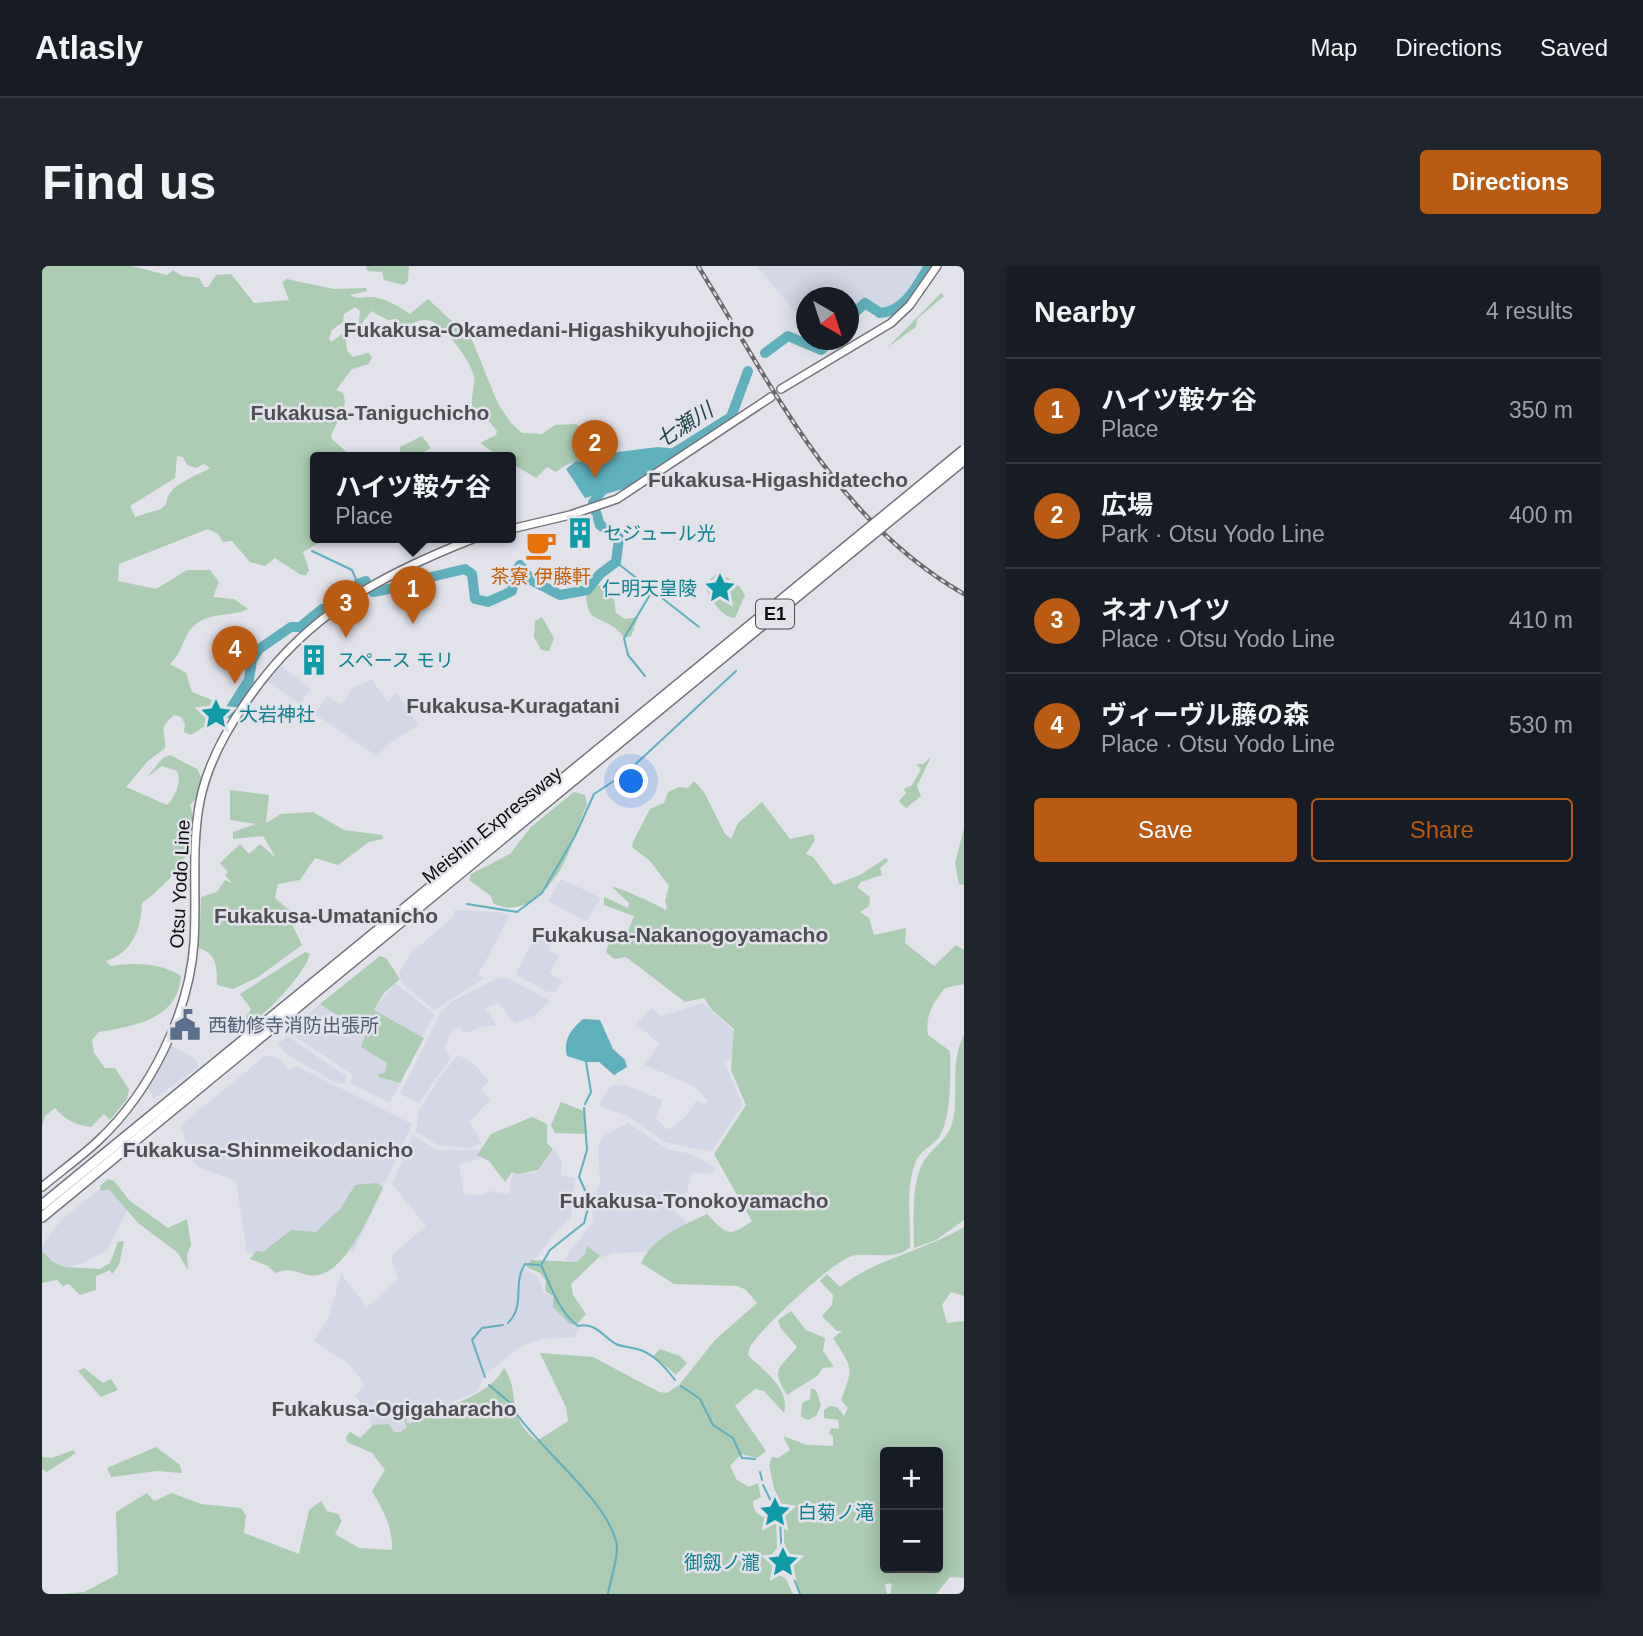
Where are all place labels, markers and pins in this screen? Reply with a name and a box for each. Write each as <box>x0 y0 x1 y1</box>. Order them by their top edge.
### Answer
pin: 2 <box>572 420 618 478</box>
building icon: セジュール光 <box>563 516 597 550</box>
place label: セジュール光 <box>603 523 716 544</box>
cafe icon: 茶寮 伊藤軒 <box>524 528 558 562</box>
pin: 1 <box>390 566 436 624</box>
place label: 茶寮 伊藤軒 <box>491 566 591 587</box>
place icon: 仁明天皇陵 <box>703 571 737 605</box>
place label: 仁明天皇陵 <box>602 578 697 599</box>
pin: 3 <box>323 580 369 638</box>
pin: 4 <box>212 626 258 684</box>
building icon: スペース モリ <box>297 643 331 677</box>
place label: スペース モリ <box>337 650 454 671</box>
place icon: 大岩神社 <box>199 697 233 731</box>
place label: 大岩神社 <box>239 704 315 725</box>
public building icon: 西勧修寺消防出張所 <box>168 1008 202 1042</box>
place label: 西勧修寺消防出張所 <box>208 1015 379 1036</box>
place icon: 白菊ノ滝 <box>758 1495 792 1529</box>
place label: 白菊ノ滝 <box>798 1502 874 1523</box>
place icon: 御劔ノ瀧 <box>766 1545 800 1579</box>
place label: 御劔ノ瀧 <box>684 1552 760 1573</box>

